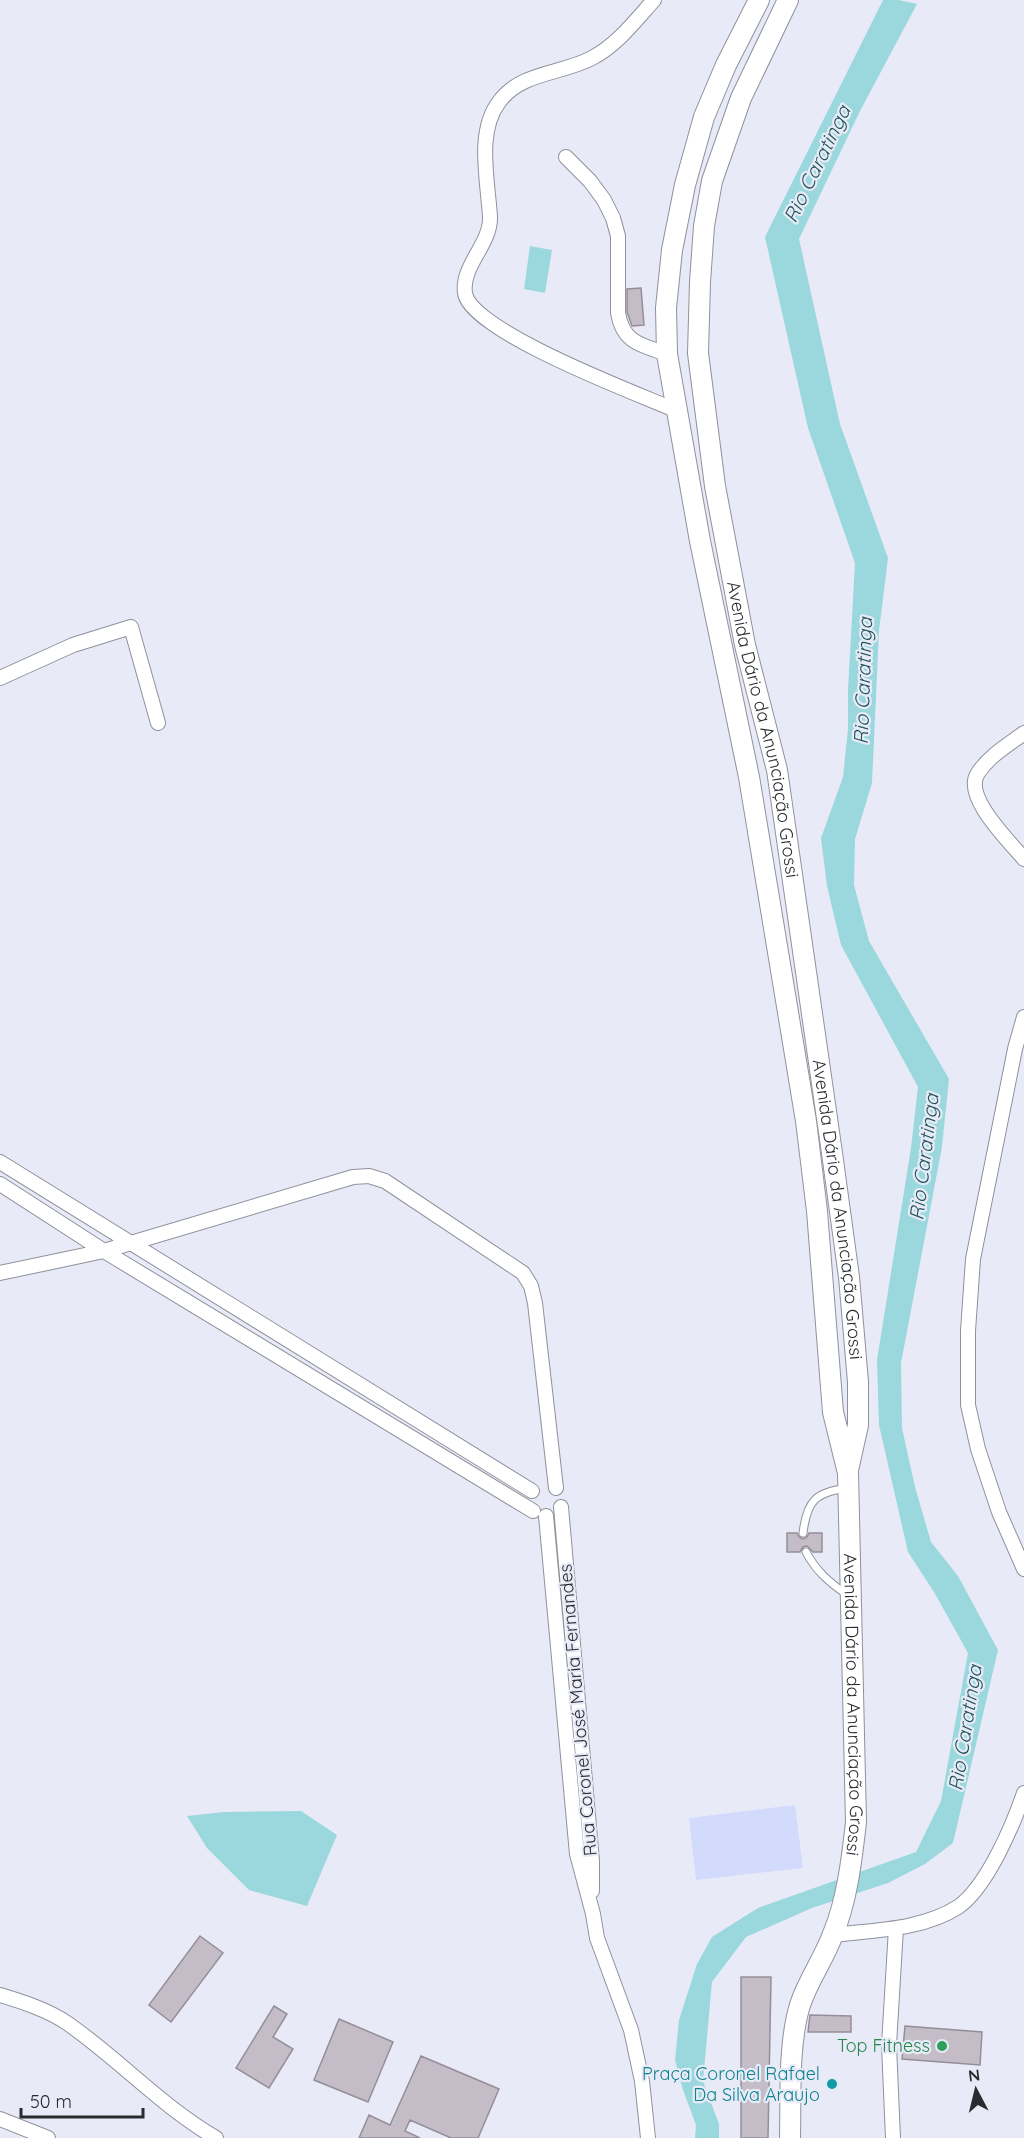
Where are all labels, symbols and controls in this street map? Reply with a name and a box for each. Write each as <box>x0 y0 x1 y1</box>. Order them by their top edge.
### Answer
water label: Rio Caratinga <box>777 99 856 226</box>
street label: Avenida Dário da Anunciação Grossi <box>722 579 804 879</box>
water label: Rio Caratinga <box>848 615 877 745</box>
street label: Avenida Dário da Anunciação Grossi <box>808 1058 868 1360</box>
water label: Rio Caratinga <box>903 1090 944 1222</box>
street label: Avenida Dário da Anunciação Grossi <box>839 1553 868 1857</box>
street label: Rua Coronel José Maria Fernandes <box>553 1563 602 1857</box>
water label: Rio Caratinga <box>942 1661 987 1793</box>
place label: Top Fitness <box>837 2034 930 2057</box>
marker: Top Fitness <box>935 2039 949 2053</box>
north arrow <box>946 2060 1006 2120</box>
place label: Praça Coronel Rafael Da Silva Araujo <box>642 2062 820 2106</box>
text: N <box>967 2064 981 2086</box>
marker: Praça Coronel Rafael Da Silva Araujo <box>825 2077 839 2091</box>
scale bar <box>21 2081 142 2119</box>
text: 50 m <box>30 2090 72 2113</box>

